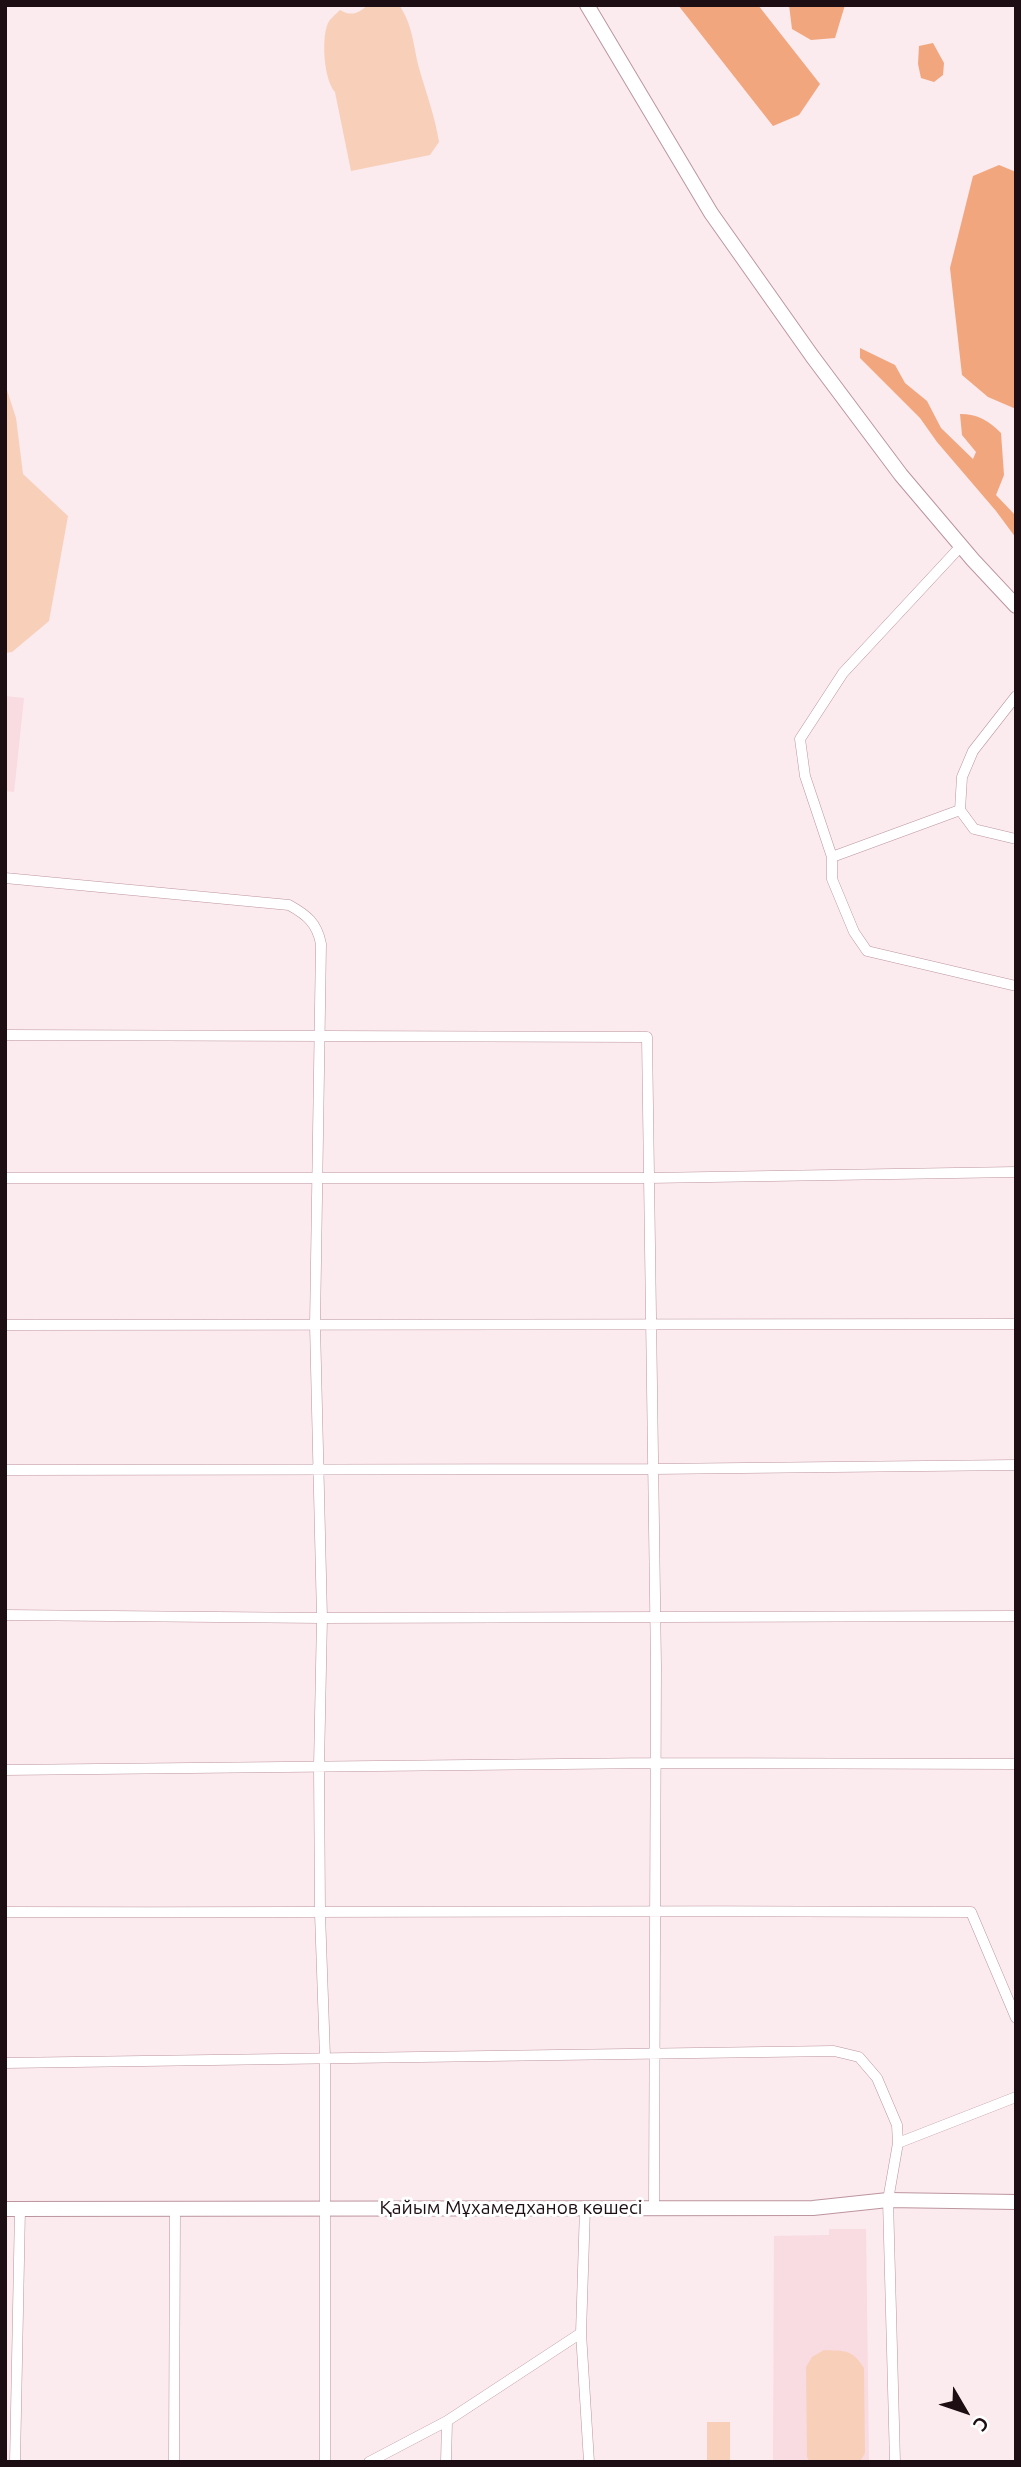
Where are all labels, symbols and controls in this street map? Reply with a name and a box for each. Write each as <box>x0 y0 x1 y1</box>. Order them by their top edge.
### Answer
street label: Қайым Мұхамедханов көшесі <box>380 2197 642 2219</box>
north arrow <box>930 2376 1000 2446</box>
text: С <box>969 2413 994 2436</box>

